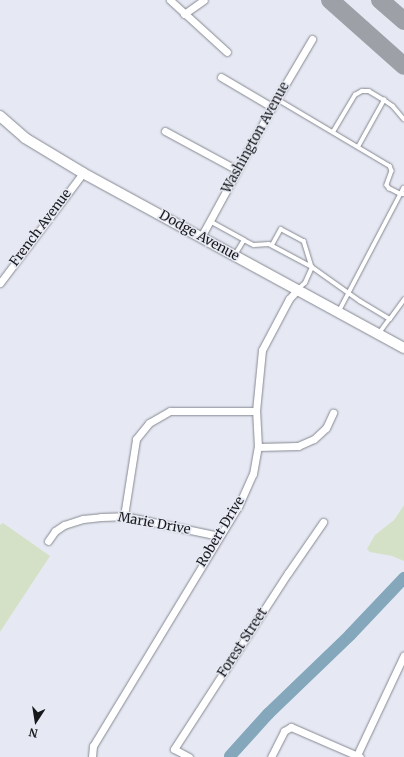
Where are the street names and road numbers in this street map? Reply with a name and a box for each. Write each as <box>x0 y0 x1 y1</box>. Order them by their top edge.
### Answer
street label: Washington Avenue <box>219 80 293 196</box>
street label: French Avenue <box>7 187 75 269</box>
street label: Dodge Avenue <box>156 208 242 264</box>
street label: Robert Drive <box>194 494 248 570</box>
street label: Marie Drive <box>116 510 192 538</box>
street label: Forest Street <box>215 606 271 680</box>

